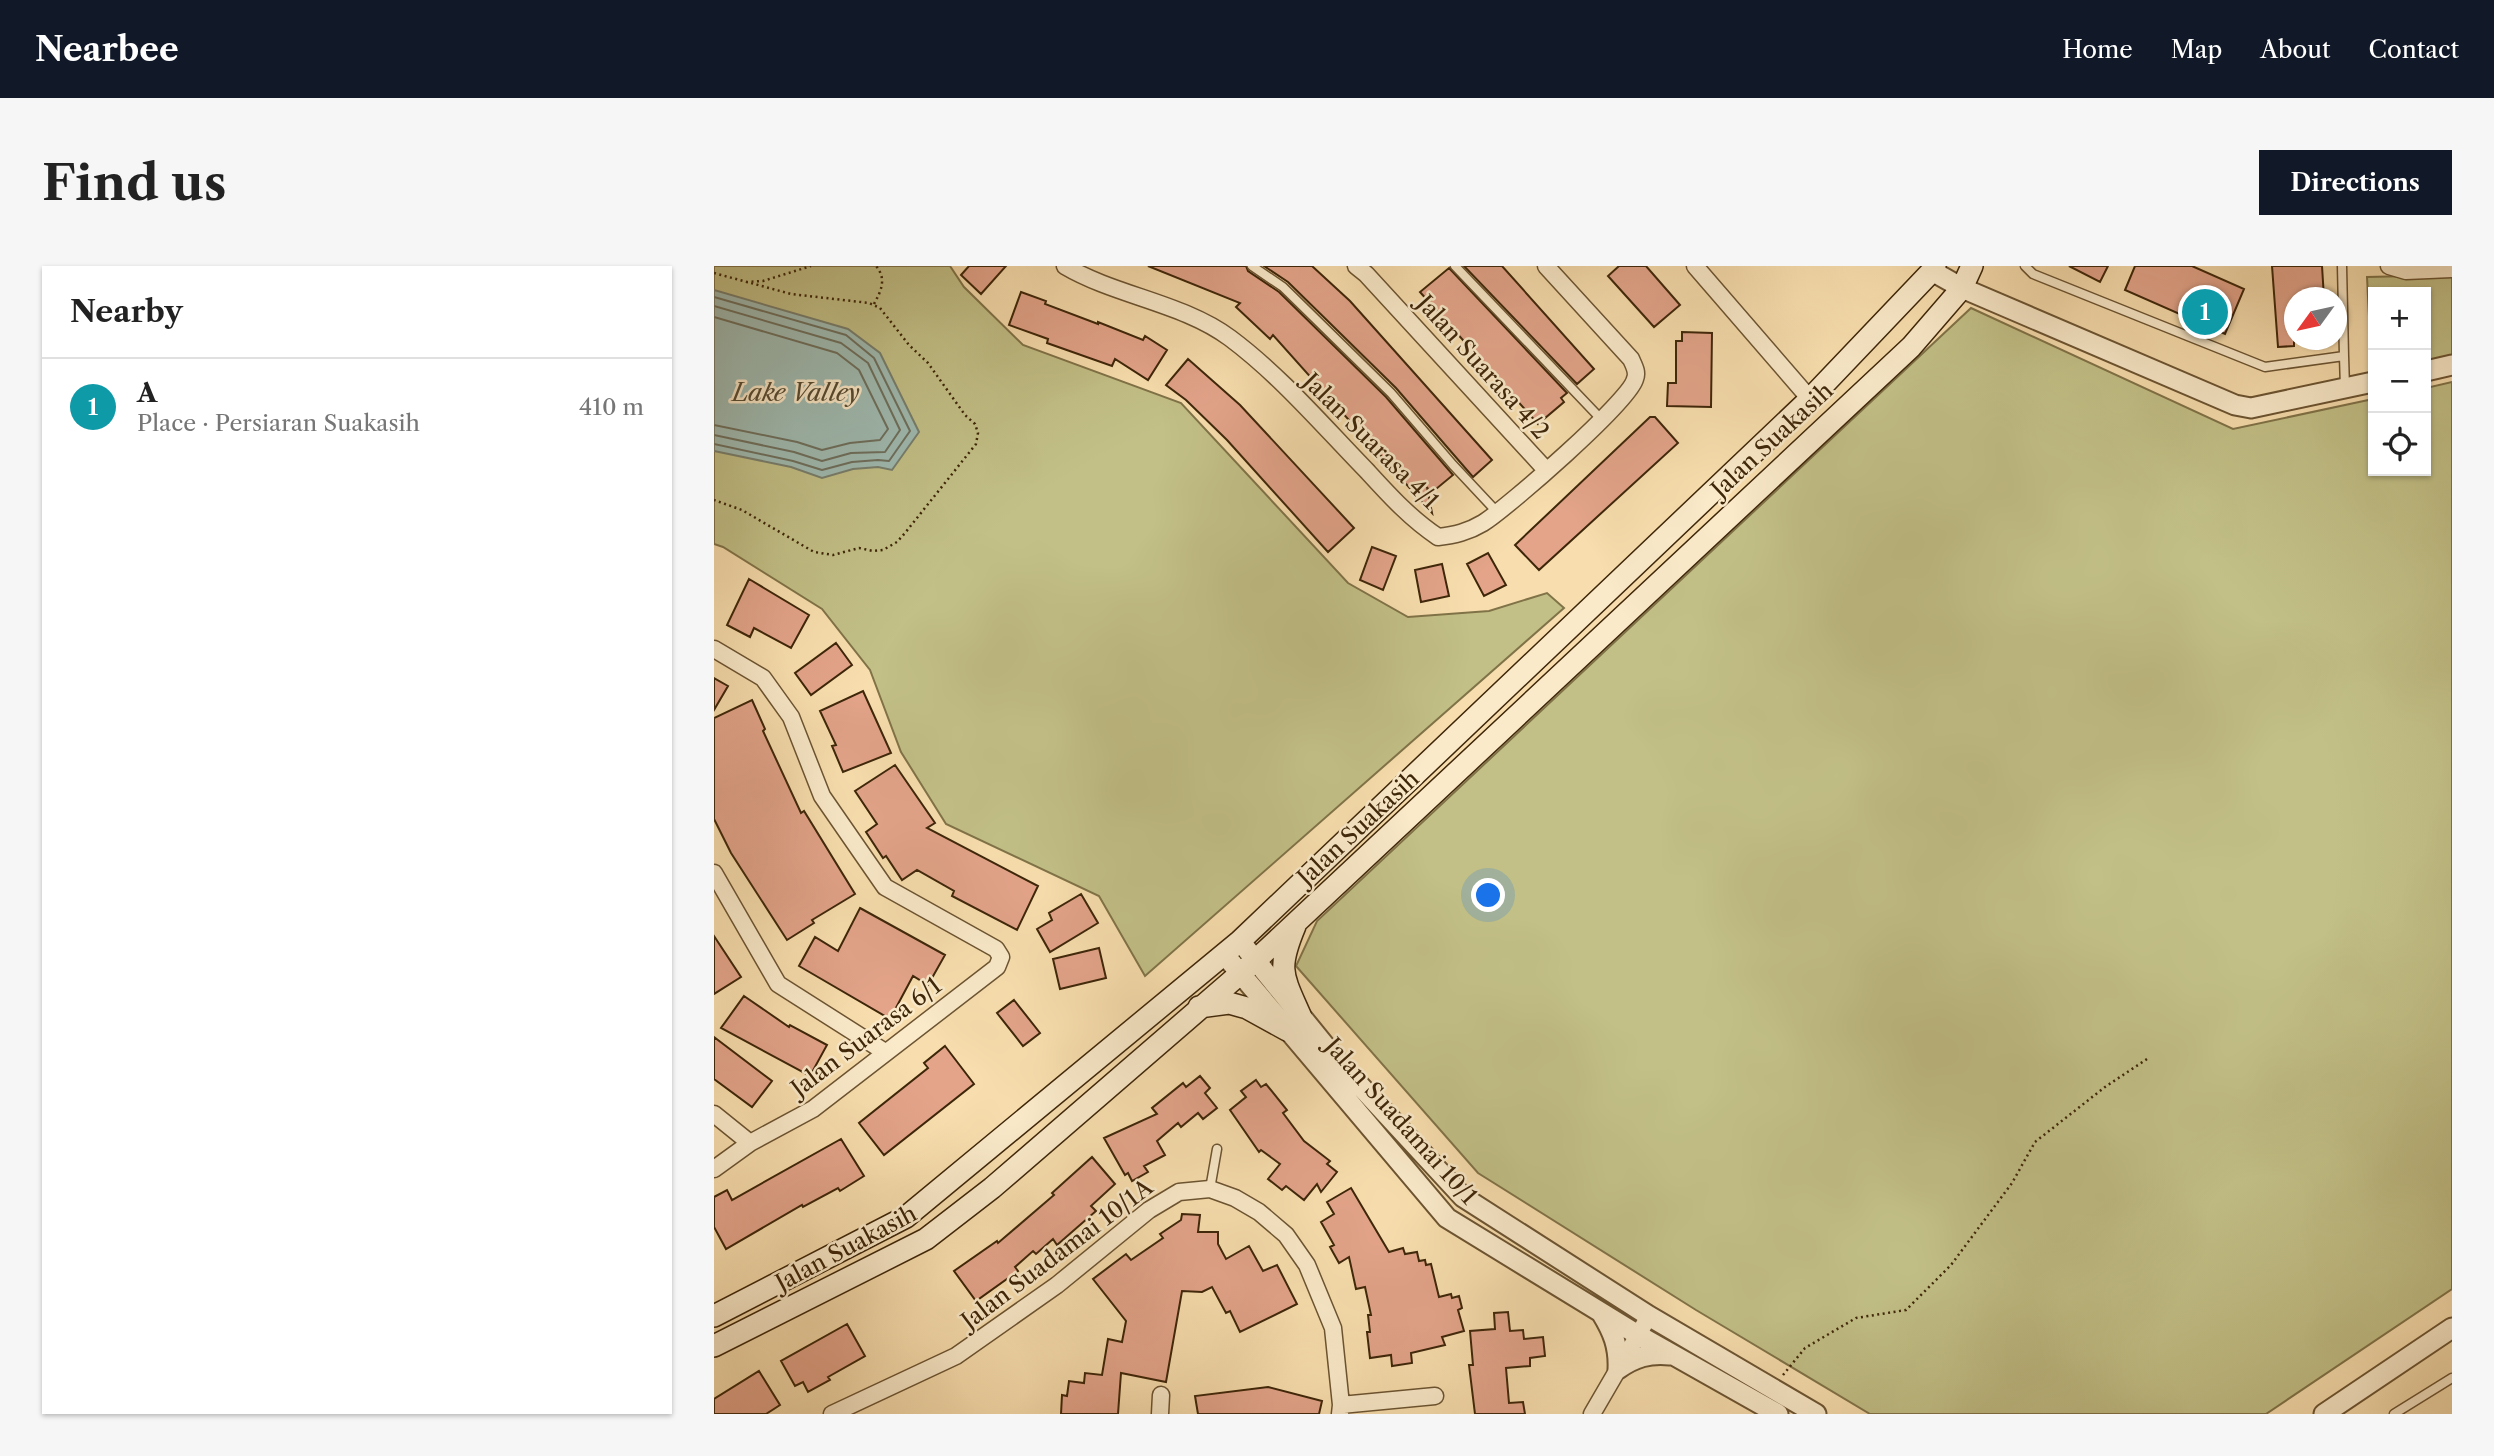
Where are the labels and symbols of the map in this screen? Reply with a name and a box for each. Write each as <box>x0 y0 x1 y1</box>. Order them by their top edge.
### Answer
pin: 1 <box>2182 286 2228 338</box>
street label: Jalan Suarasa 4/2 <box>1409 287 1555 445</box>
north arrow <box>2284 287 2347 350</box>
street label: Jalan Suarasa 4/1 <box>1295 365 1445 515</box>
street label: Jalan Suakasih <box>1703 377 1839 505</box>
water label: Lake Valley <box>730 378 860 407</box>
street label: Jalan Suakasih <box>1289 765 1425 893</box>
your location <box>1471 878 1505 912</box>
street label: Jalan Suarasa 6/1 <box>783 971 947 1104</box>
street label: Jalan Suadamai 10/1 <box>1317 1030 1483 1210</box>
street label: Jalan Suadamai 10/1A <box>953 1172 1159 1337</box>
street label: Jalan Suakasih <box>768 1199 921 1298</box>

